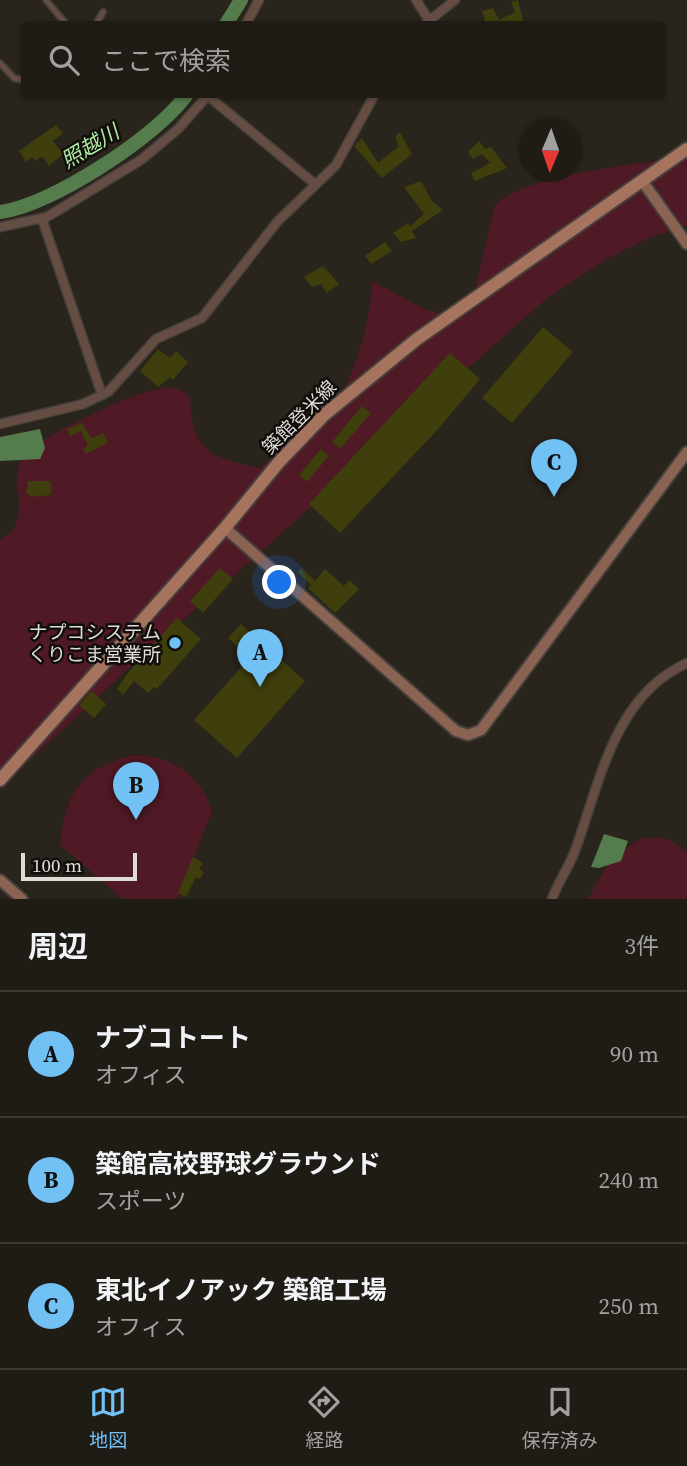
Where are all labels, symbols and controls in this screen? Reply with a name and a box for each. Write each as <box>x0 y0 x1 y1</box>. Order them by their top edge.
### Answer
search box <box>21 21 666 98</box>
icon: search <box>45 41 83 79</box>
text: ここで検索 <box>101 43 231 79</box>
water label: 照越川 <box>56 116 126 175</box>
north arrow <box>519 119 582 182</box>
street label: 築館登米線 <box>256 374 342 460</box>
pin: C <box>531 439 577 497</box>
your location <box>262 565 296 599</box>
place label: ナプコシステム くりこま営業所 <box>28 619 161 667</box>
pin: A <box>237 629 283 687</box>
marker: ナプコシステム くりこま営業所 <box>167 635 183 651</box>
pin: B <box>113 762 159 820</box>
scale bar <box>21 850 136 882</box>
text: 100 m <box>32 852 82 878</box>
text: 周辺 <box>28 926 88 967</box>
text: 3件 <box>625 930 659 962</box>
text: ナブコトート <box>95 1020 251 1056</box>
text: A <box>43 1038 59 1070</box>
text: 90 m <box>610 1038 659 1070</box>
text: オフィス <box>95 1059 187 1091</box>
text: 築館高校野球グラウンド <box>95 1146 381 1182</box>
text: B <box>44 1164 58 1196</box>
text: 240 m <box>598 1164 659 1196</box>
text: スポーツ <box>95 1185 187 1217</box>
text: 東北イノアック 築館工場 <box>95 1272 387 1308</box>
text: C <box>44 1290 58 1322</box>
text: 250 m <box>598 1290 659 1322</box>
text: オフィス <box>95 1311 187 1343</box>
tab: 地図 <box>89 1383 127 1453</box>
tab: 経路 <box>305 1383 344 1453</box>
tab: 保存済み <box>522 1383 598 1453</box>

